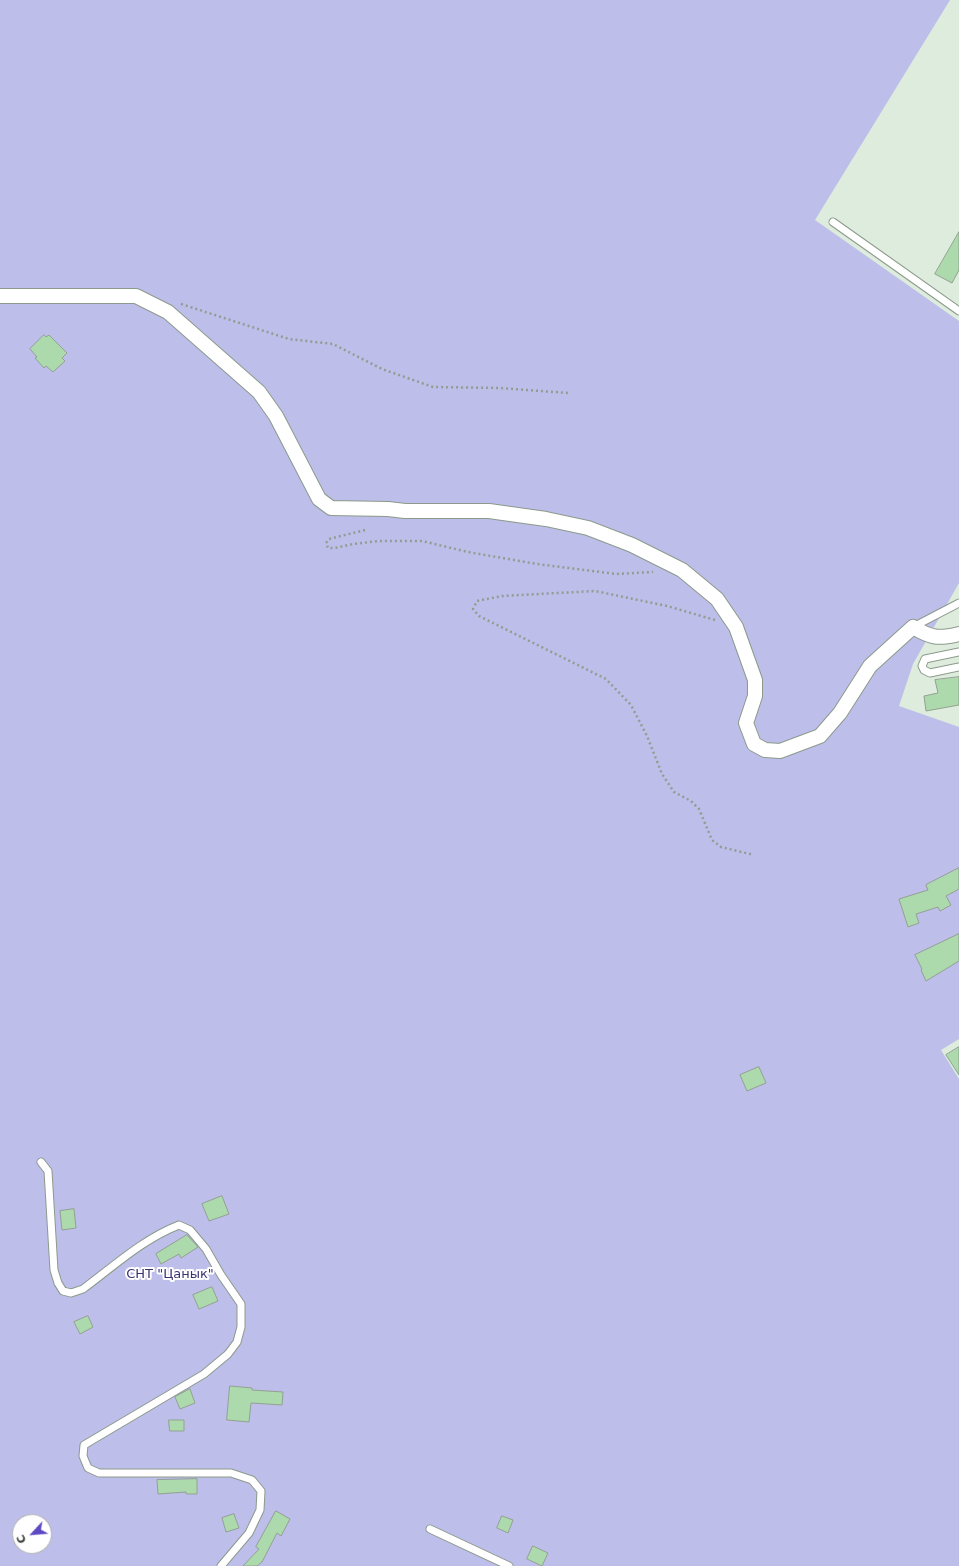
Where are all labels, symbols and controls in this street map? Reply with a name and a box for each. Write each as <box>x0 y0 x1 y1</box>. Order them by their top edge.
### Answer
park label: СНТ "Цанык" <box>126 1267 214 1283</box>
north arrow <box>12 1514 52 1554</box>
text: С <box>14 1533 29 1546</box>

